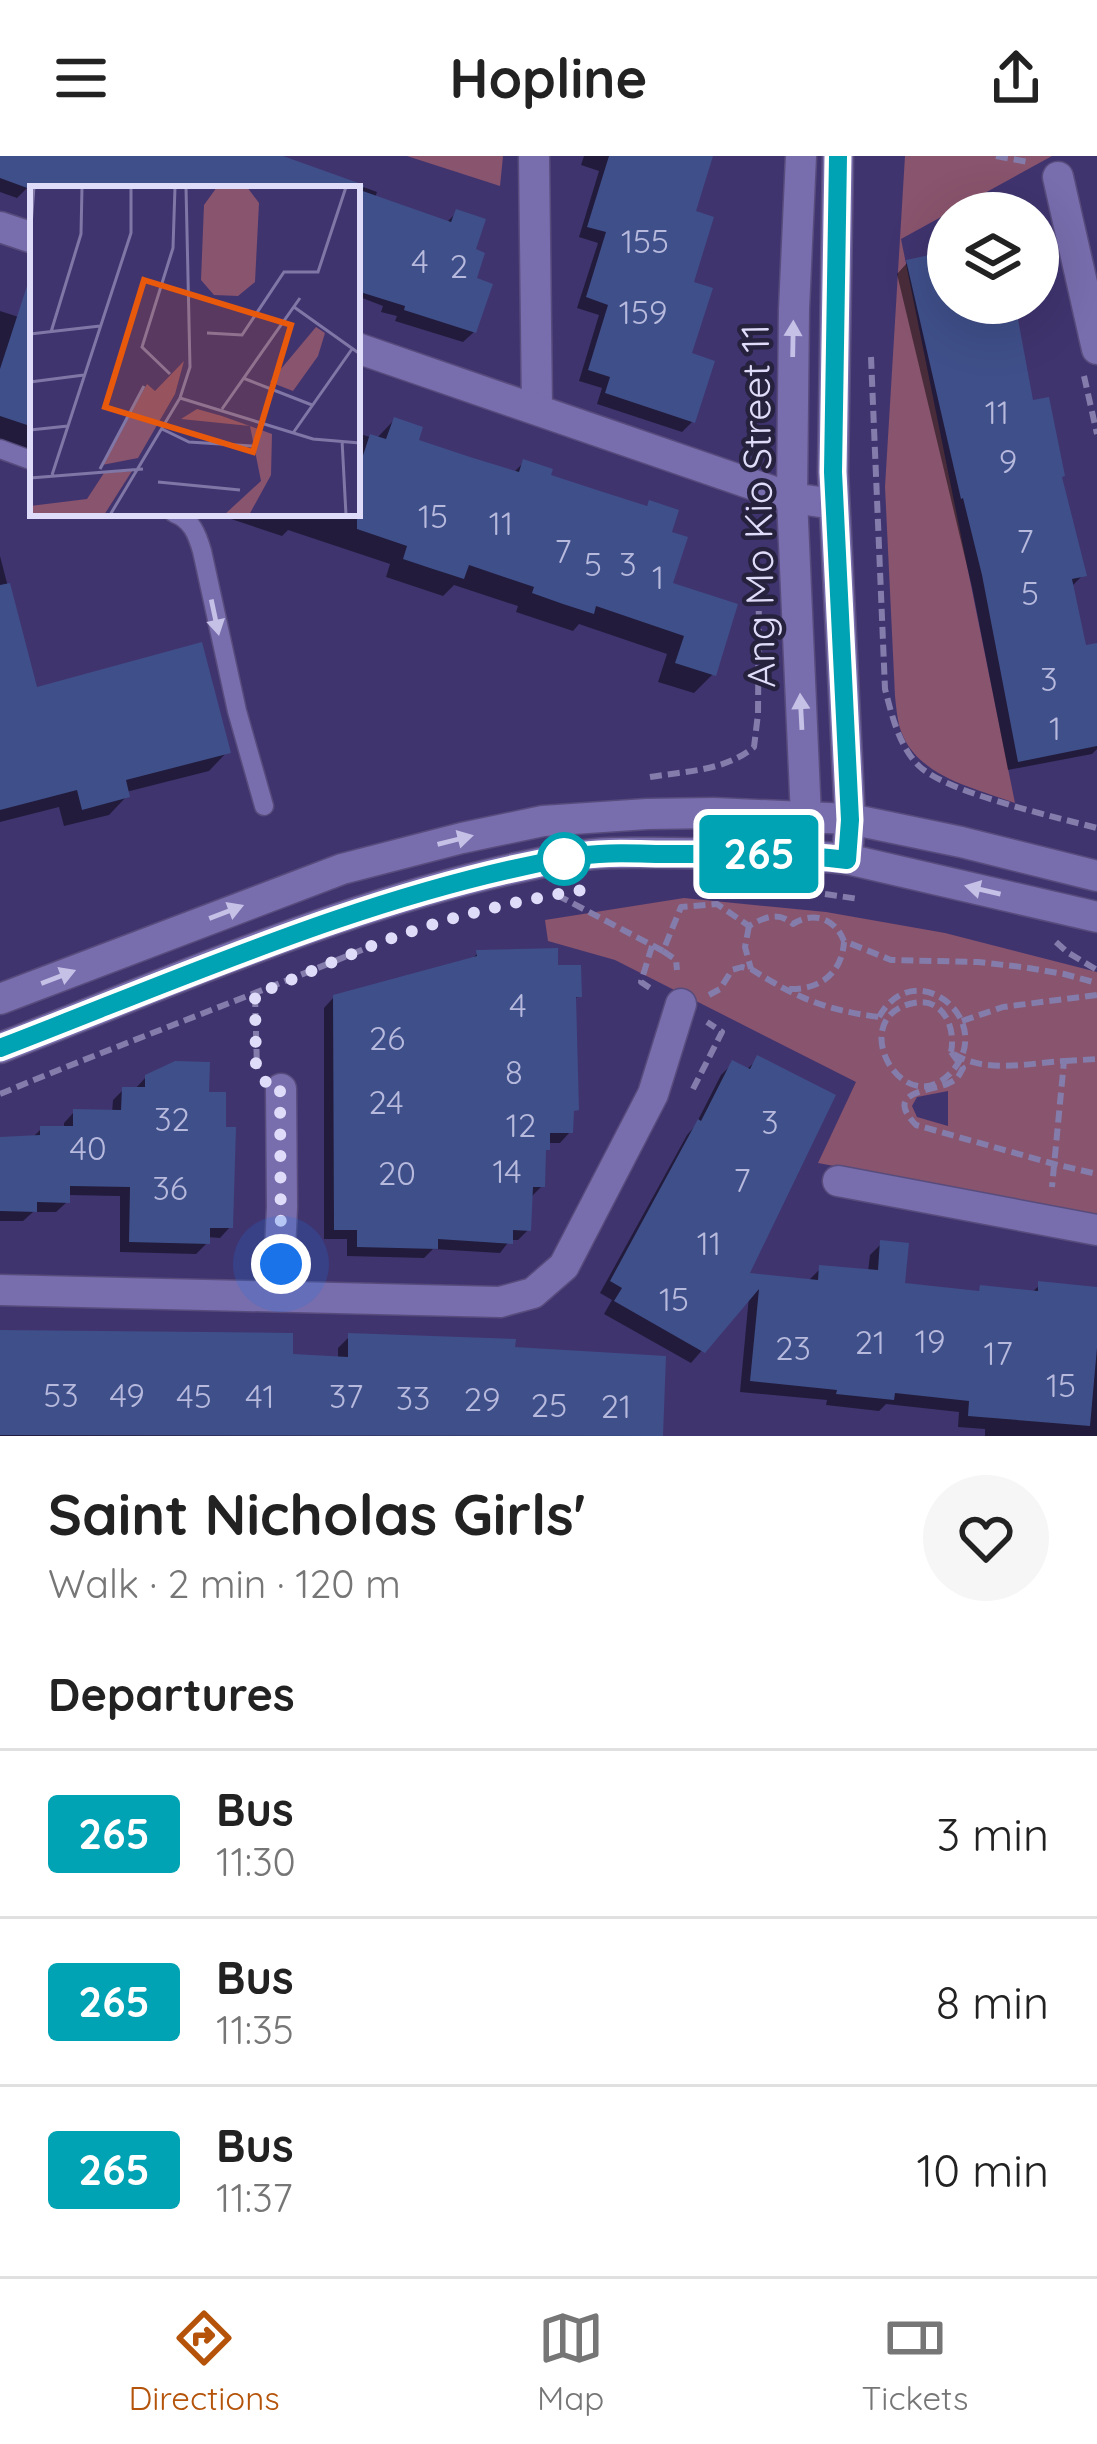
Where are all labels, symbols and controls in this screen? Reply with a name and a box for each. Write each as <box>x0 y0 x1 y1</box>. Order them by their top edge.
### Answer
text: Hopline <box>450 44 647 112</box>
icon: menu <box>48 45 114 111</box>
icon: share <box>983 45 1049 111</box>
inset map <box>30 186 360 516</box>
map controls <box>927 192 1059 324</box>
button: layers <box>927 192 1059 324</box>
house number: 155 <box>621 220 669 261</box>
house number: 4 <box>411 240 429 281</box>
house number: 2 <box>450 245 468 286</box>
house number: 159 <box>619 291 667 332</box>
one-way arrow <box>784 319 803 357</box>
street label: Ang Mo Kio Street 11 <box>730 324 785 689</box>
house number: 11 <box>985 391 1009 432</box>
house number: 9 <box>999 440 1017 481</box>
house number: 15 <box>418 495 448 536</box>
house number: 11 <box>489 502 513 543</box>
house number: 7 <box>1017 520 1033 561</box>
house number: 7 <box>555 530 571 571</box>
house number: 5 <box>584 543 602 584</box>
house number: 3 <box>619 543 637 584</box>
house number: 1 <box>652 556 664 597</box>
house number: 5 <box>1021 572 1039 613</box>
one-way arrow <box>207 598 226 636</box>
house number: 3 <box>1040 658 1058 699</box>
one-way arrow <box>791 692 810 730</box>
house number: 1 <box>1049 707 1061 748</box>
line badge: 265 <box>690 815 828 893</box>
text: 265 <box>723 827 795 880</box>
one-way arrow <box>437 830 474 849</box>
unlabelled marker <box>539 834 589 884</box>
one-way arrow <box>965 880 1002 899</box>
one-way arrow <box>208 902 244 921</box>
one-way arrow <box>41 966 77 985</box>
house number: 4 <box>509 984 527 1025</box>
house number: 26 <box>369 1017 405 1058</box>
house number: 8 <box>505 1051 523 1092</box>
house number: 24 <box>368 1081 404 1122</box>
house number: 32 <box>154 1098 190 1139</box>
house number: 3 <box>761 1101 779 1142</box>
house number: 12 <box>506 1104 536 1145</box>
house number: 40 <box>69 1127 107 1168</box>
house number: 14 <box>492 1150 522 1191</box>
house number: 20 <box>378 1152 416 1193</box>
house number: 7 <box>734 1159 750 1200</box>
house number: 36 <box>152 1167 188 1208</box>
house number: 11 <box>697 1222 721 1263</box>
your location <box>251 1234 311 1294</box>
house number: 15 <box>659 1278 689 1319</box>
house number: 19 <box>915 1320 945 1361</box>
house number: 21 <box>855 1321 885 1362</box>
house number: 23 <box>775 1327 811 1368</box>
house number: 17 <box>983 1332 1013 1373</box>
house number: 15 <box>1046 1364 1076 1405</box>
house number: 53 <box>43 1374 79 1415</box>
house number: 49 <box>109 1374 145 1415</box>
house number: 45 <box>176 1375 212 1416</box>
house number: 41 <box>245 1375 275 1416</box>
house number: 37 <box>329 1375 363 1416</box>
house number: 33 <box>396 1377 430 1418</box>
house number: 29 <box>464 1378 500 1419</box>
house number: 25 <box>531 1384 567 1425</box>
house number: 21 <box>601 1385 631 1426</box>
button: heart <box>923 1475 1049 1601</box>
text: Saint Nicholas Girls' <box>48 1478 586 1549</box>
text: Walk · 2 min · 120 m <box>48 1559 401 1608</box>
text: Departures <box>48 1666 295 1722</box>
text: Bus <box>216 1781 294 1837</box>
text: 3 min <box>936 1806 1049 1862</box>
text: 265 <box>78 1807 150 1860</box>
text: 11:30 <box>216 1837 296 1886</box>
text: Bus <box>216 1949 294 2005</box>
text: 8 min <box>936 1974 1049 2030</box>
text: 265 <box>78 1975 150 2028</box>
text: 11:35 <box>216 2005 294 2054</box>
text: Bus <box>216 2117 294 2173</box>
text: 10 min <box>917 2142 1049 2198</box>
text: 265 <box>78 2143 150 2196</box>
text: 11:37 <box>216 2173 293 2222</box>
tab: Directions <box>129 2305 280 2418</box>
tab: Map <box>537 2305 604 2418</box>
tab: Tickets <box>861 2305 968 2418</box>

